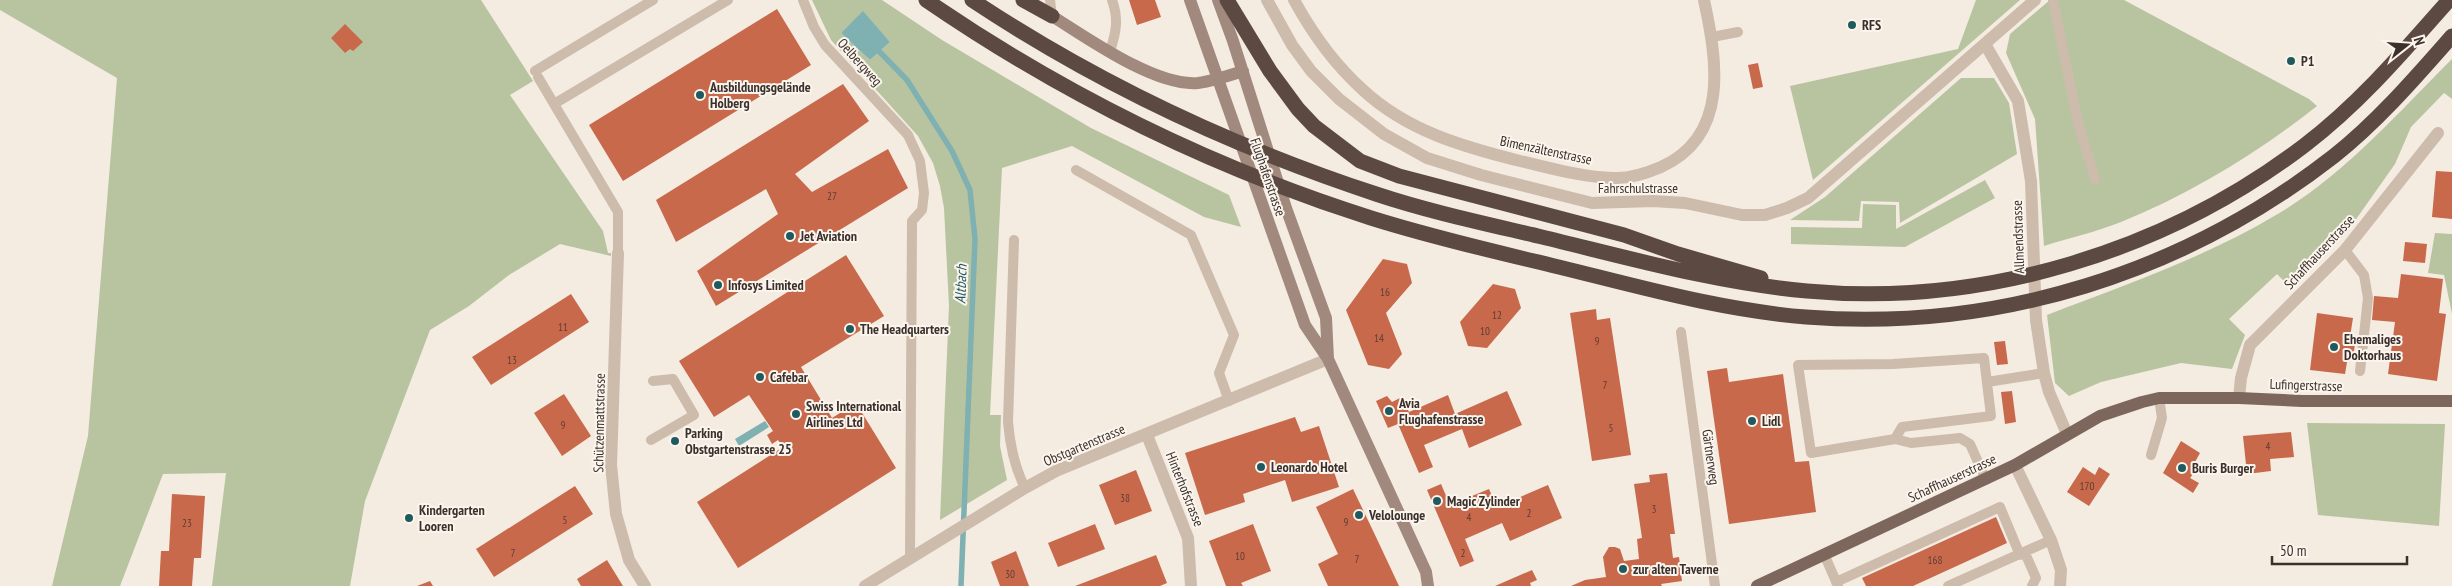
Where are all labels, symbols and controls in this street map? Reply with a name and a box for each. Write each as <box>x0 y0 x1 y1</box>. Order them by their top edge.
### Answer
place label: RFS <box>1862 16 1881 34</box>
marker: RFS <box>1846 19 1858 31</box>
north arrow <box>2382 20 2432 70</box>
street label: Oelbergweg <box>834 34 886 90</box>
text: N <box>2410 35 2429 47</box>
place label: P1 <box>2301 52 2314 70</box>
marker: P1 <box>2285 55 2297 67</box>
place label: Ausbildungsgelände Holberg <box>709 78 811 112</box>
marker: Ausbildungsgelände Holberg <box>694 89 706 101</box>
street label: Bimenzältenstrasse <box>1498 131 1594 169</box>
street label: Flughafenstrasse <box>1246 135 1290 219</box>
street label: Fahrschulstrasse <box>1598 179 1678 197</box>
house number: 27 <box>827 189 837 203</box>
street label: Allmendstrasse <box>2008 200 2028 274</box>
street label: Schaffhauserstrasse <box>2280 211 2358 293</box>
place label: Jet Aviation <box>799 227 857 245</box>
marker: Jet Aviation <box>784 230 796 242</box>
water label: Altbach <box>950 263 971 304</box>
place label: Infosys Limited <box>728 276 804 294</box>
marker: Infosys Limited <box>712 279 724 291</box>
house number: 16 <box>1380 285 1390 299</box>
house number: 12 <box>1492 308 1502 322</box>
house number: 11 <box>558 320 568 334</box>
place label: The Headquarters <box>860 320 949 338</box>
marker: The Headquarters <box>844 323 856 335</box>
house number: 10 <box>1480 324 1490 338</box>
place label: Ehemaliges Doktorhaus <box>2344 330 2401 364</box>
house number: 14 <box>1374 331 1384 345</box>
house number: 9 <box>1595 334 1600 348</box>
marker: Ehemaliges Doktorhaus <box>2328 341 2340 353</box>
house number: 13 <box>507 353 517 367</box>
place label: Cafebar <box>770 368 809 386</box>
marker: Cafebar <box>754 371 766 383</box>
street label: Schützenmattstrasse <box>589 373 609 473</box>
street label: Lufingerstrasse <box>2269 375 2343 395</box>
house number: 7 <box>1603 378 1608 392</box>
place label: Avia Flughafenstrasse <box>1398 394 1483 428</box>
place label: Swiss International Airlines Ltd <box>805 397 902 431</box>
marker: Avia Flughafenstrasse <box>1383 405 1395 417</box>
marker: Swiss International Airlines Ltd <box>790 408 802 420</box>
place label: Lidl <box>1762 412 1781 430</box>
marker: Lidl <box>1746 415 1758 427</box>
house number: 9 <box>561 418 566 432</box>
street label: Obstgartenstrasse <box>1040 420 1128 470</box>
house number: 5 <box>1609 421 1614 435</box>
place label: Parking Obstgartenstrasse 25 <box>685 424 792 458</box>
street label: Gärtnerweg <box>1698 428 1724 486</box>
marker: Parking Obstgartenstrasse 25 <box>669 435 681 447</box>
house number: 4 <box>2266 439 2271 453</box>
street label: Hinterhofstrasse <box>1162 449 1208 529</box>
street label: Schaffhauserstrasse <box>1905 450 1999 506</box>
place label: Leonardo Hotel <box>1271 458 1348 476</box>
place label: Buris Burger <box>2192 459 2255 477</box>
marker: Leonardo Hotel <box>1255 461 1267 473</box>
marker: Buris Burger <box>2176 462 2188 474</box>
house number: 170 <box>2080 479 2094 493</box>
house number: 38 <box>1120 491 1130 505</box>
place label: Magic Zylinder <box>1447 492 1521 510</box>
marker: Magic Zylinder <box>1431 495 1443 507</box>
place label: Kindergarten Looren <box>419 501 485 535</box>
house number: 3 <box>1652 502 1657 516</box>
place label: Velolounge <box>1368 506 1425 524</box>
house number: 2 <box>1527 506 1532 520</box>
marker: Velolounge <box>1353 509 1365 521</box>
house number: 4 <box>1467 510 1472 524</box>
marker: Kindergarten Looren <box>403 512 415 524</box>
house number: 5 <box>563 513 568 527</box>
house number: 9 <box>1344 515 1349 529</box>
house number: 23 <box>182 516 192 530</box>
scale bar <box>2272 534 2407 566</box>
text: 50 m <box>2280 541 2306 560</box>
house number: 7 <box>511 546 516 560</box>
house number: 2 <box>1461 546 1466 560</box>
house number: 10 <box>1235 549 1245 563</box>
house number: 7 <box>1355 552 1360 566</box>
house number: 168 <box>1928 553 1942 567</box>
place label: zur alten Taverne <box>1633 560 1719 578</box>
marker: zur alten Taverne <box>1617 563 1629 575</box>
house number: 30 <box>1005 567 1015 581</box>

